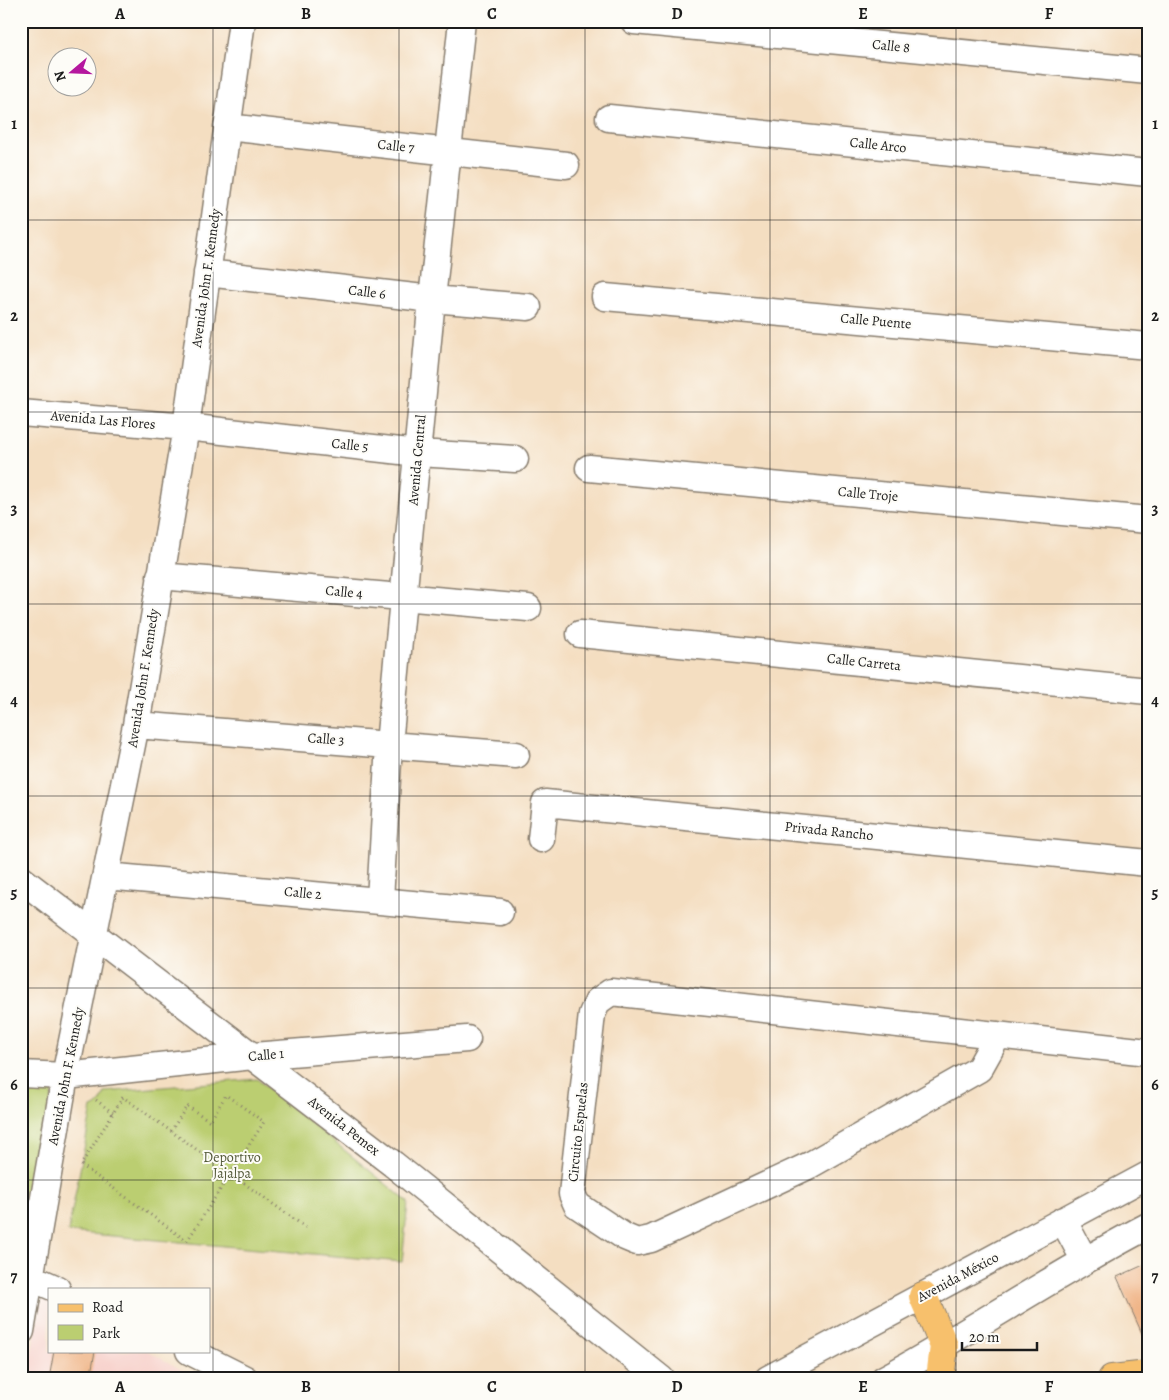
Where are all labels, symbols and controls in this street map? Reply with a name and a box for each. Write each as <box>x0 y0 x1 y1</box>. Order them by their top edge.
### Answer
text: A <box>114 3 126 25</box>
text: B <box>301 3 311 25</box>
text: C <box>487 3 497 25</box>
text: D <box>671 3 683 25</box>
text: E <box>858 3 868 25</box>
text: F <box>1045 3 1054 25</box>
street label: Calle 8 <box>871 35 911 57</box>
north arrow <box>48 48 98 98</box>
text: N <box>50 68 71 84</box>
text: 1 <box>11 113 17 135</box>
text: 1 <box>1152 113 1158 135</box>
street label: Calle Arco <box>849 133 907 157</box>
street label: Calle 7 <box>377 135 416 157</box>
street label: Avenida John F. Kennedy <box>187 207 225 350</box>
street label: Calle 6 <box>347 280 387 304</box>
text: 2 <box>10 305 18 327</box>
text: 2 <box>1151 305 1159 327</box>
street label: Calle Puente <box>840 308 912 334</box>
street label: Avenida Las Flores <box>49 406 156 434</box>
street label: Avenida Central <box>403 413 430 507</box>
street label: Calle 5 <box>331 434 369 456</box>
street label: Calle Troje <box>837 482 899 506</box>
text: 3 <box>11 498 18 520</box>
text: 3 <box>1152 498 1159 520</box>
street label: Calle 4 <box>324 581 364 603</box>
street label: Avenida John F. Kennedy <box>122 607 163 750</box>
street label: Calle Carreta <box>826 649 902 675</box>
text: 4 <box>10 690 18 712</box>
text: 4 <box>1151 690 1159 712</box>
street label: Calle 3 <box>307 728 345 750</box>
street label: Privada Rancho <box>784 817 874 845</box>
text: 5 <box>11 882 18 904</box>
street label: Calle 2 <box>283 882 323 904</box>
text: 5 <box>1152 882 1159 904</box>
street label: Avenida John F. Kennedy <box>43 1005 89 1148</box>
street label: Calle 1 <box>247 1044 285 1066</box>
text: 6 <box>10 1074 18 1096</box>
text: 6 <box>1151 1074 1159 1096</box>
street label: Circuito Espuelas <box>563 1081 593 1183</box>
street label: Avenida Pemex <box>303 1091 384 1160</box>
park label: Deportivo Jajalpa <box>203 1148 261 1183</box>
street label: Avenida México <box>913 1248 1002 1307</box>
text: 7 <box>11 1266 18 1288</box>
text: 7 <box>1152 1266 1159 1288</box>
legend <box>48 1288 210 1352</box>
text: Road <box>92 1297 124 1317</box>
scale bar <box>962 1320 1036 1352</box>
text: Park <box>92 1323 121 1343</box>
text: 20 m <box>969 1327 1000 1347</box>
text: A <box>114 1376 126 1398</box>
text: B <box>301 1376 311 1398</box>
text: C <box>487 1376 497 1398</box>
text: D <box>671 1376 683 1398</box>
text: E <box>858 1376 868 1398</box>
text: F <box>1045 1376 1054 1398</box>

